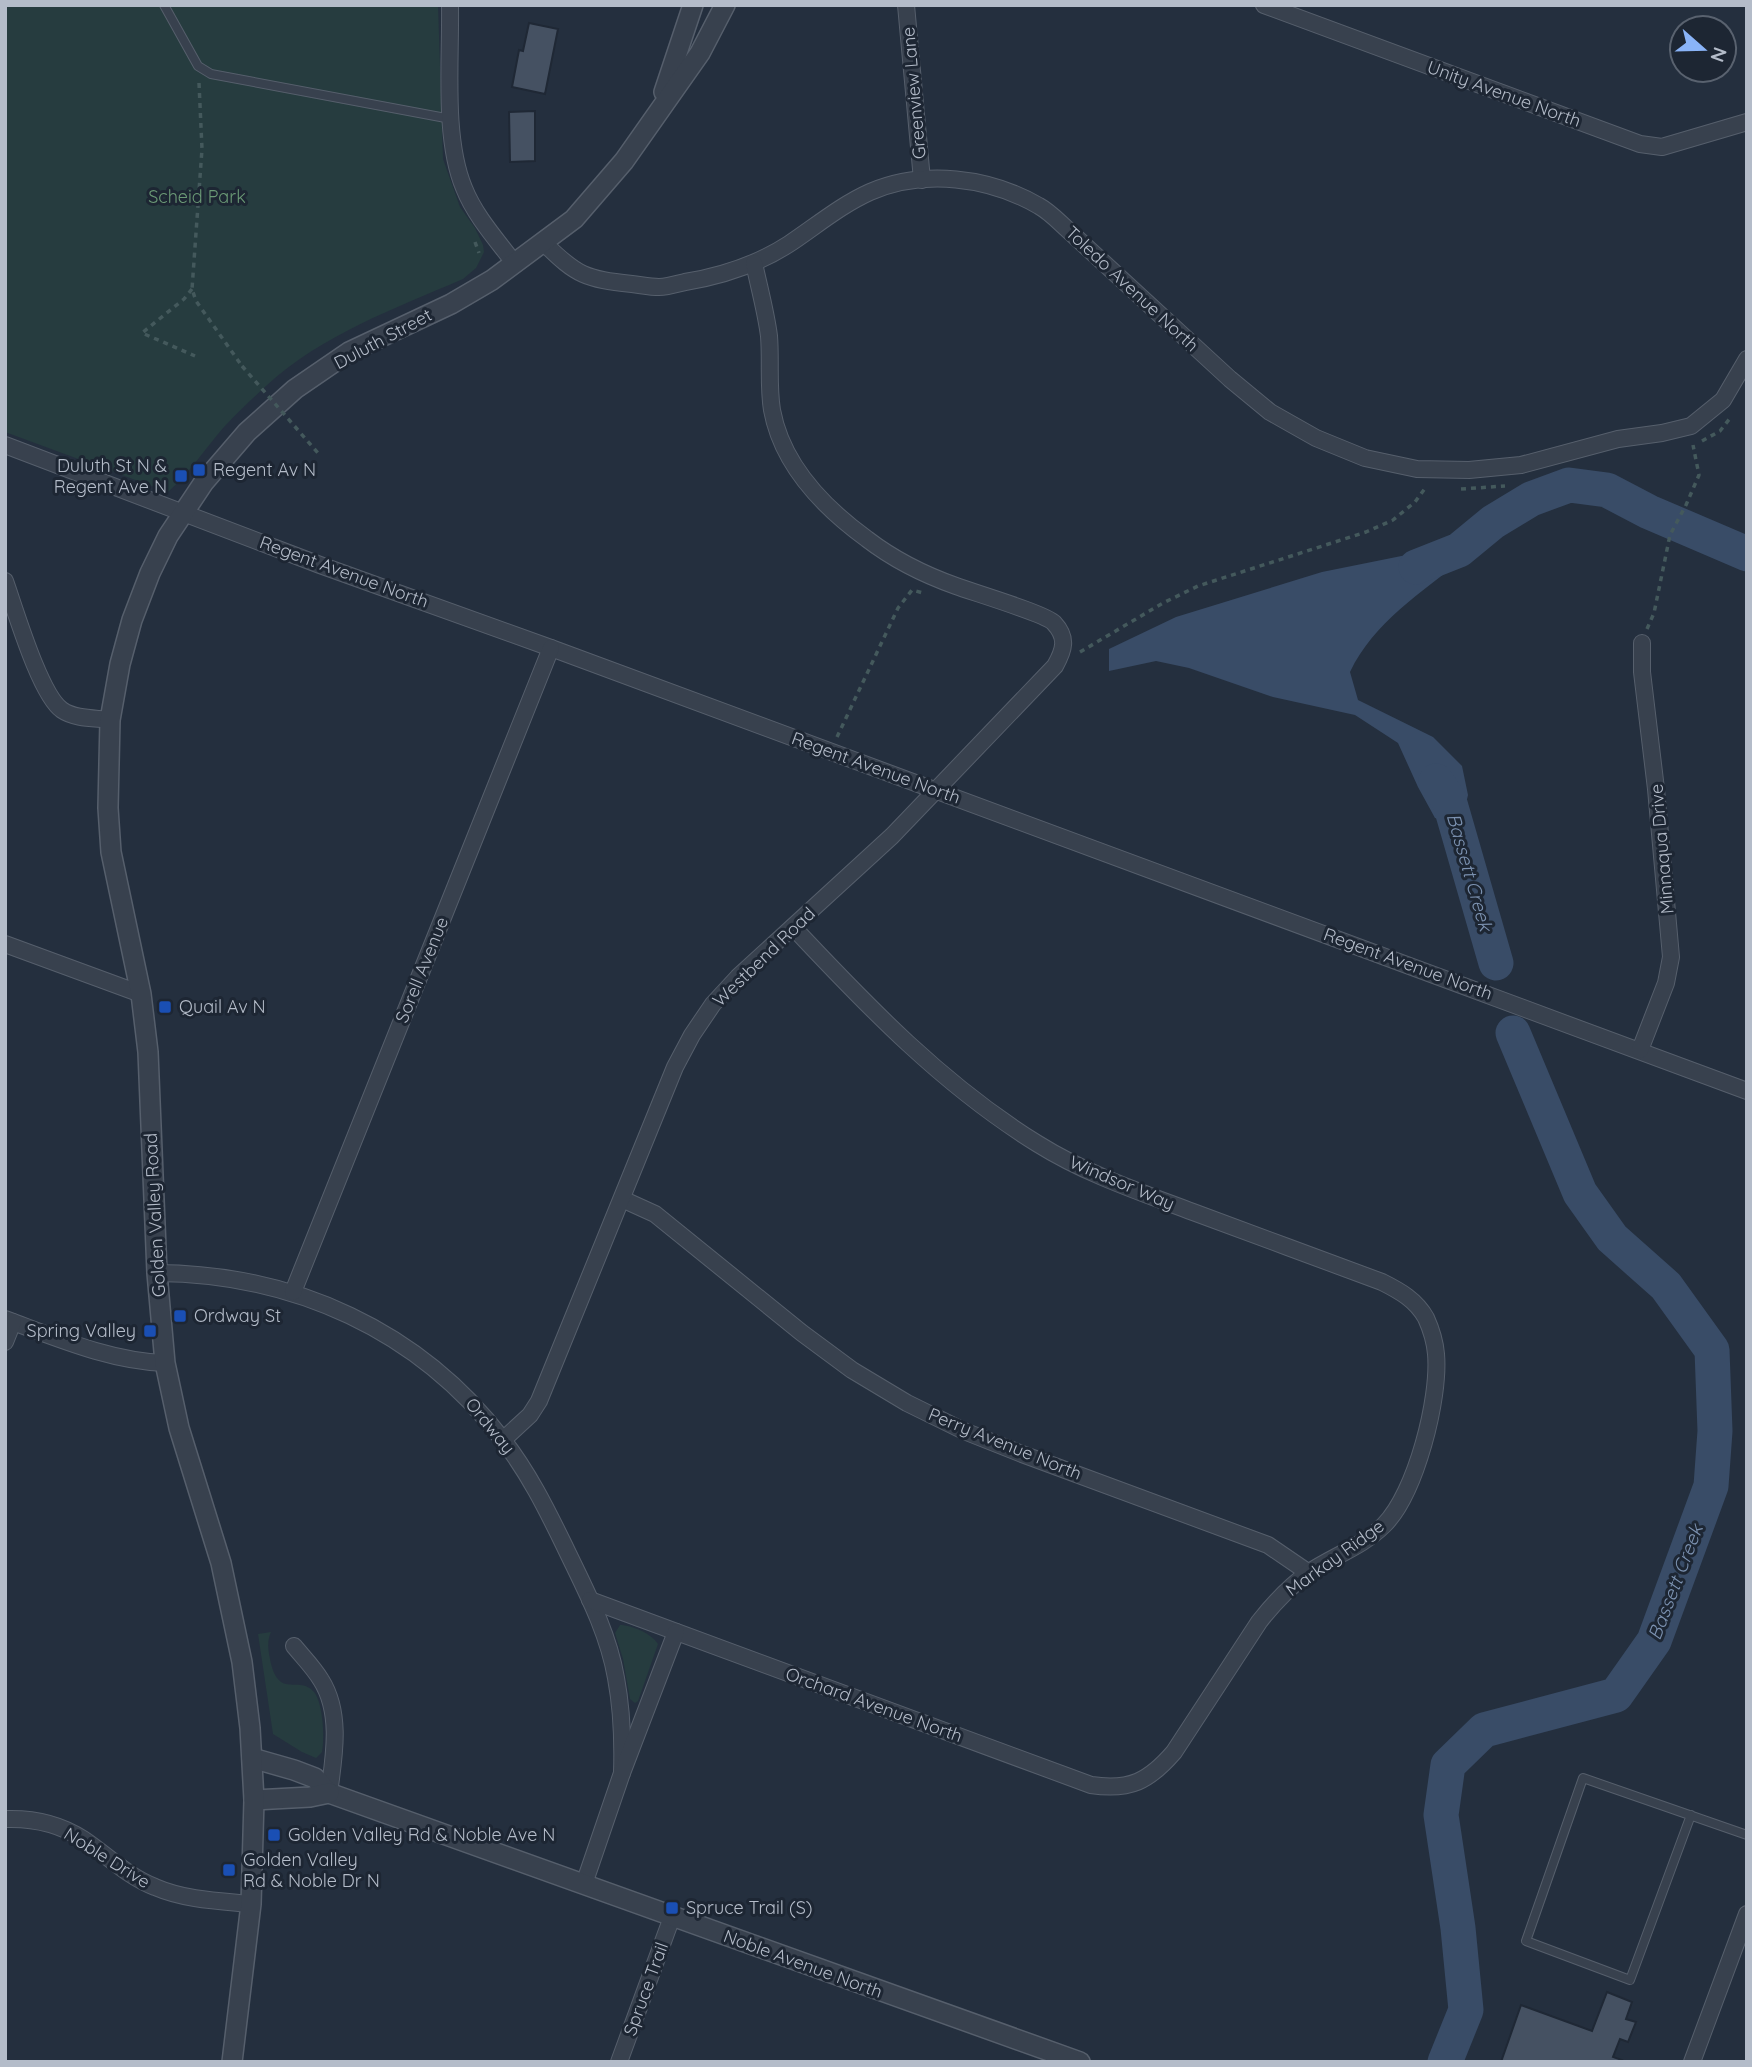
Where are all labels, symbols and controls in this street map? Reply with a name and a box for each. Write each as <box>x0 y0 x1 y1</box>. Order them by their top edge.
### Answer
north arrow <box>1668 14 1738 84</box>
street label: Greenview Lane <box>896 26 931 160</box>
text: N <box>1705 44 1733 65</box>
street label: Unity Avenue North <box>1424 55 1584 132</box>
park label: Scheid Park <box>148 185 246 208</box>
street label: Toledo Avenue North <box>1061 221 1204 356</box>
street label: Duluth Street <box>330 303 436 374</box>
place label: Duluth St N & Regent Ave N <box>54 454 167 498</box>
place label: Regent Av N <box>213 458 316 481</box>
marker: Regent Av N <box>191 462 207 478</box>
marker: Duluth St N & Regent Ave N <box>173 468 189 484</box>
street label: Regent Avenue North <box>257 530 432 613</box>
street label: Regent Avenue North <box>789 726 964 809</box>
street label: Minnaqua Drive <box>1644 783 1679 915</box>
water label: Bassett Creek <box>1442 810 1499 935</box>
street label: Westbend Road <box>708 902 820 1011</box>
street label: Sorell Avenue <box>390 913 453 1026</box>
street label: Regent Avenue North <box>1321 922 1496 1005</box>
place label: Quail Av N <box>179 995 266 1018</box>
marker: Quail Av N <box>157 999 173 1015</box>
street label: Golden Valley Road <box>139 1132 170 1298</box>
street label: Windsor Way <box>1066 1150 1178 1215</box>
place label: Ordway St <box>194 1304 281 1327</box>
marker: Ordway St <box>172 1308 188 1324</box>
place label: Spring Valley <box>27 1319 136 1342</box>
marker: Spring Valley <box>142 1323 158 1339</box>
street label: Ordway <box>461 1393 520 1459</box>
street label: Perry Avenue North <box>925 1402 1085 1485</box>
street label: Markay Ridge <box>1281 1514 1388 1601</box>
water label: Bassett Creek <box>1642 1519 1709 1643</box>
street label: Orchard Avenue North <box>782 1662 966 1747</box>
street label: Noble Drive <box>60 1822 155 1893</box>
place label: Golden Valley Rd & Noble Ave N <box>288 1823 555 1846</box>
marker: Golden Valley Rd & Noble Ave N <box>266 1827 282 1843</box>
place label: Golden Valley Rd & Noble Dr N <box>243 1848 380 1892</box>
marker: Golden Valley Rd & Noble Dr N <box>221 1862 237 1878</box>
place label: Spruce Trail (S) <box>686 1896 813 1919</box>
marker: Spruce Trail (S) <box>664 1900 680 1916</box>
street label: Noble Avenue North <box>720 1924 886 2003</box>
street label: Spruce Trail <box>618 1939 673 2039</box>

